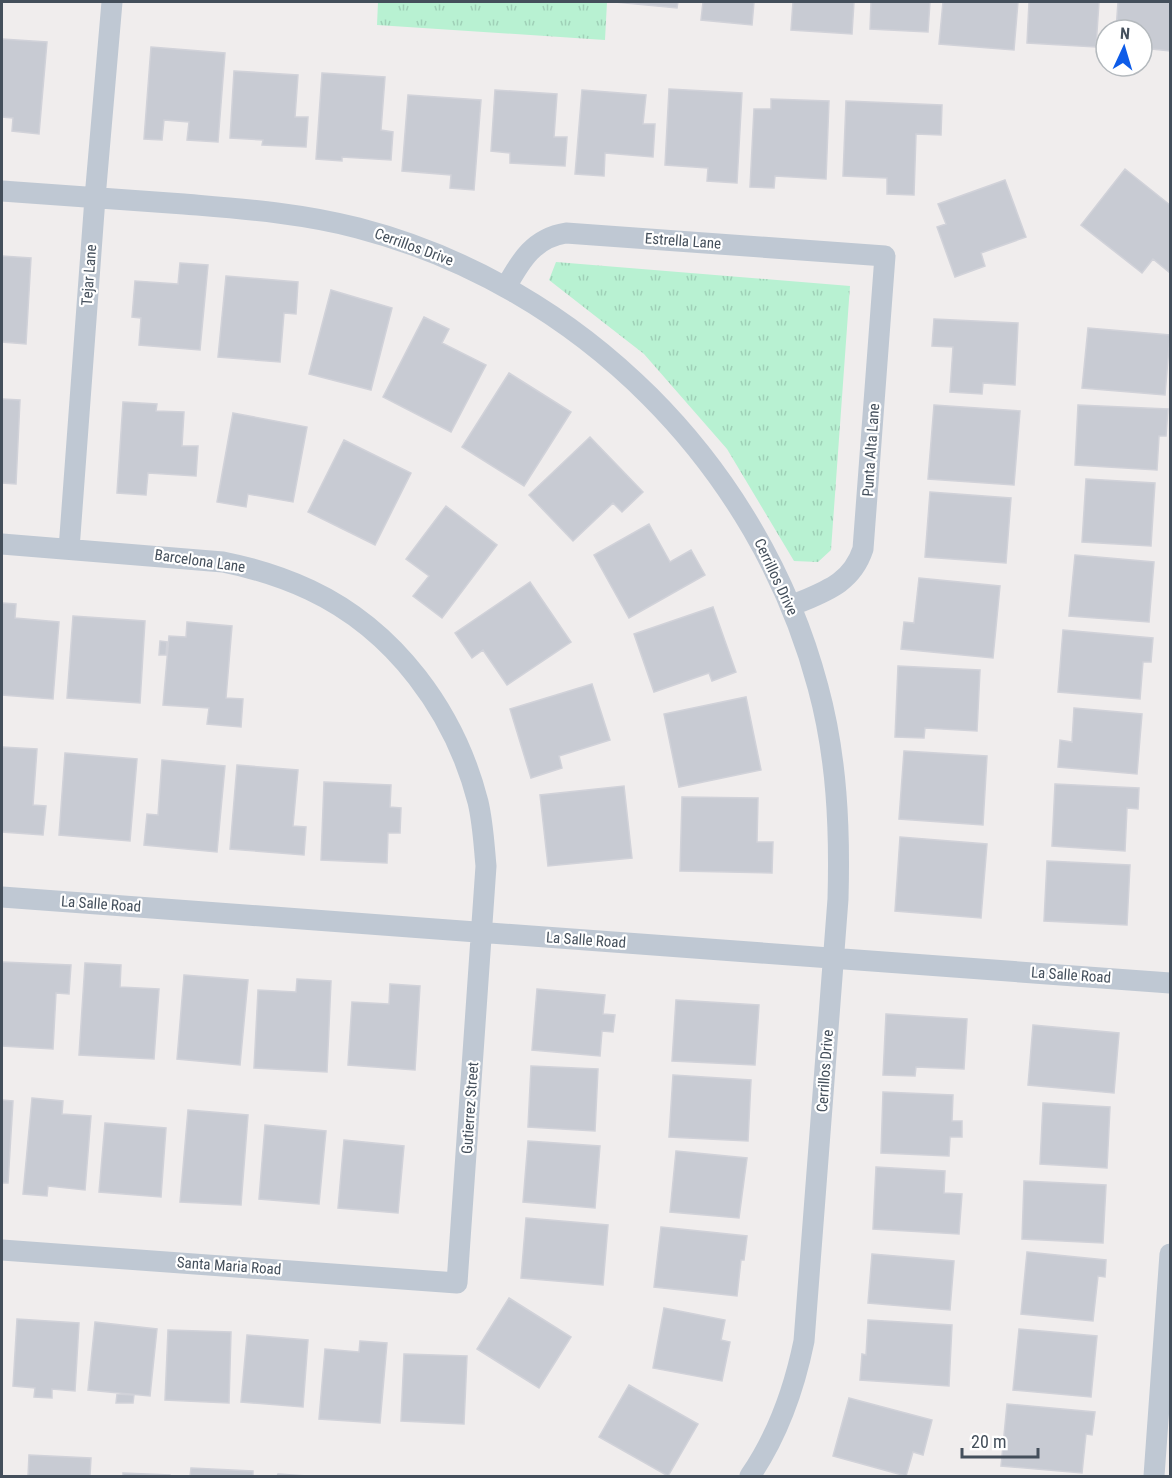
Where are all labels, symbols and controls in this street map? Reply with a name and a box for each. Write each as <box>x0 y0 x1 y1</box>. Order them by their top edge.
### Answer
north arrow <box>1094 18 1154 78</box>
text: N <box>1119 24 1131 43</box>
street label: Cerrillos Drive <box>372 224 456 270</box>
street label: Estrella Lane <box>644 229 722 253</box>
street label: Tejar Lane <box>78 244 100 306</box>
street label: Punta Alta Lane <box>859 403 883 497</box>
street label: Cerrillos Drive <box>750 536 802 618</box>
street label: Barcelona Lane <box>154 546 246 576</box>
street label: La Salle Road <box>60 892 142 916</box>
street label: La Salle Road <box>545 928 627 952</box>
street label: La Salle Road <box>1030 963 1112 987</box>
street label: Cerrillos Drive <box>813 1029 837 1113</box>
street label: Gutierrez Street <box>458 1061 482 1155</box>
street label: Santa Maria Road <box>176 1253 282 1279</box>
scale bar <box>962 1421 1038 1459</box>
text: 20 m <box>971 1431 1006 1452</box>

